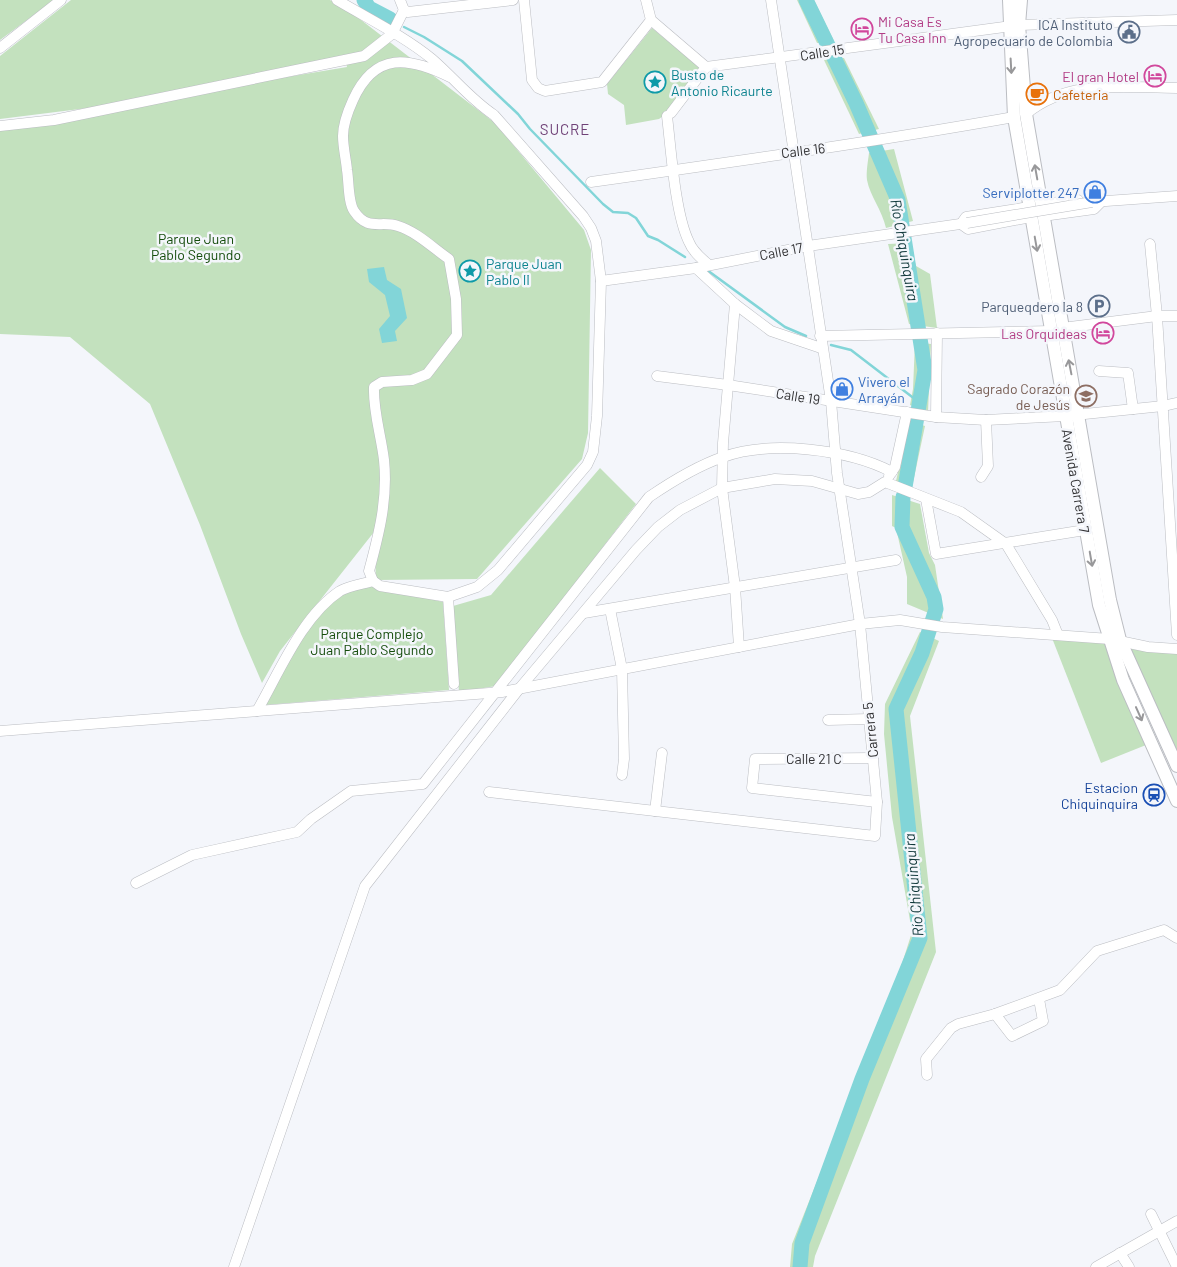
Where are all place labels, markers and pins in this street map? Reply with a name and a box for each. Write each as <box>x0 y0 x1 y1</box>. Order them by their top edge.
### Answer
place label: Mi Casa Es Tu Casa Inn <box>878 13 947 46</box>
place label: ICA Instituto Agropecuario de Colombia <box>954 16 1113 49</box>
hotel icon: Mi Casa Es Tu Casa Inn <box>850 17 874 41</box>
public building icon: ICA Instituto Agropecuario de Colombia <box>1117 20 1141 44</box>
hotel icon: El gran Hotel <box>1143 64 1167 88</box>
place label: Busto de Antonio Ricaurte <box>671 66 773 99</box>
place label: El gran Hotel <box>1062 68 1139 85</box>
place icon: Busto de Antonio Ricaurte <box>643 70 667 94</box>
cafe icon: Cafeteria <box>1025 82 1049 106</box>
place label: Cafeteria <box>1053 86 1108 103</box>
shop icon: Serviplotter 247 <box>1083 180 1107 204</box>
place label: Serviplotter 247 <box>982 184 1079 201</box>
place label: Parque Juan Pablo II <box>486 255 562 288</box>
place icon: Parque Juan Pablo II <box>458 259 482 283</box>
parking icon: Parqueqdero la 8 <box>1087 294 1111 318</box>
place label: Parqueqdero la 8 <box>981 298 1083 315</box>
hotel icon: Las Orquideas <box>1091 321 1115 345</box>
place label: Las Orquideas <box>1001 325 1087 342</box>
place label: Vivero el Arrayán <box>858 373 910 406</box>
shop icon: Vivero el Arrayán <box>830 377 854 401</box>
place label: Sagrado Corazón de Jesús <box>967 380 1070 413</box>
school or university icon: Sagrado Corazón de Jesús <box>1074 384 1098 408</box>
place label: Estacion Chiquinquira <box>1061 779 1138 812</box>
station icon: Estacion Chiquinquira <box>1142 783 1166 807</box>

